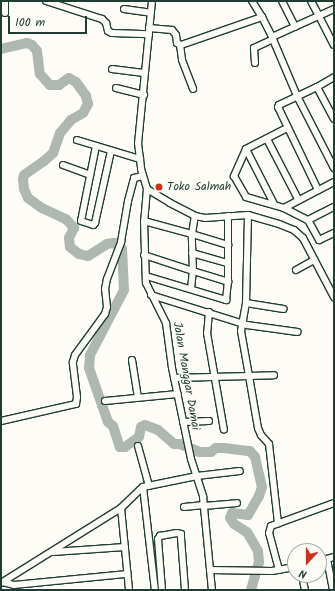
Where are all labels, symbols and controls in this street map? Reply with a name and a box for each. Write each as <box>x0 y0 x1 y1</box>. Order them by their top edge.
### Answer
scale bar <box>10 8 89 34</box>
text: 100 m <box>15 13 45 32</box>
place label: Toko Salmah <box>167 180 231 194</box>
marker: Toko Salmah <box>154 182 164 192</box>
street label: Jalan Manggar Damai <box>169 321 203 431</box>
north arrow <box>287 543 327 583</box>
text: N <box>297 564 310 583</box>

